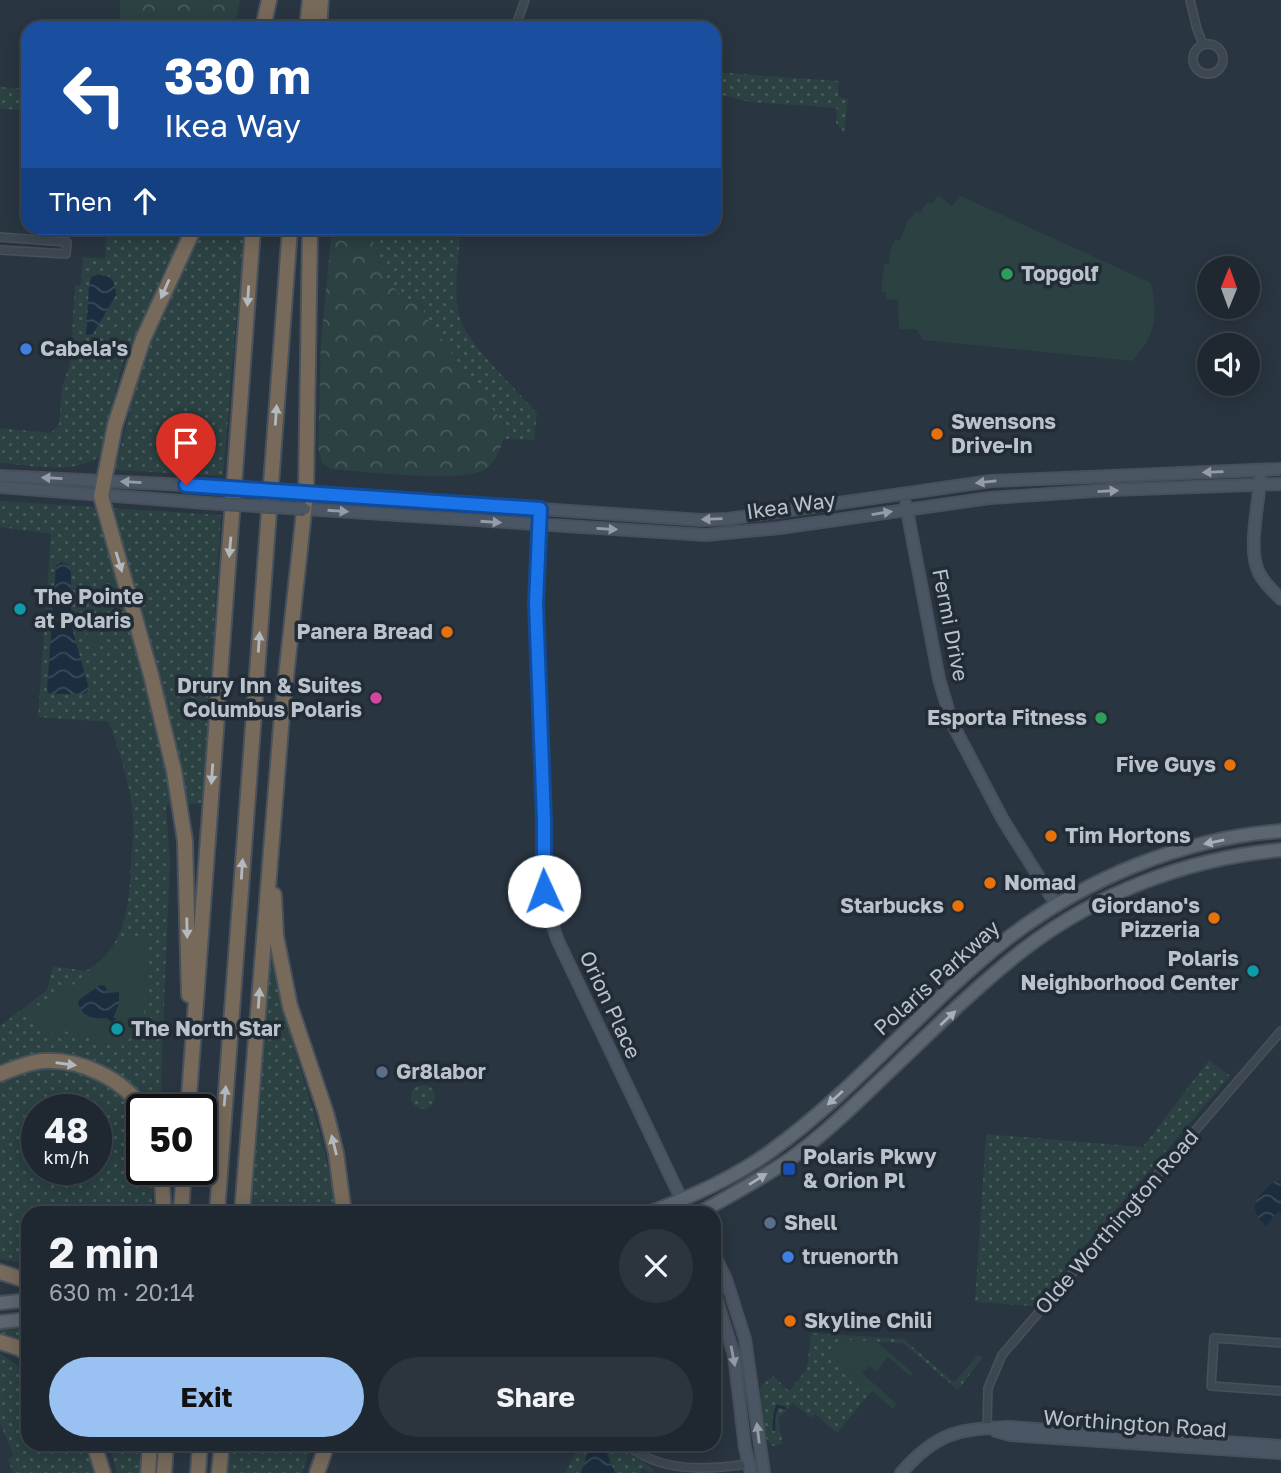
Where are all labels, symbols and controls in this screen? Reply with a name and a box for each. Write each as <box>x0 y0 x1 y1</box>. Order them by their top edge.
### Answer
text: 330 m <box>164 46 311 105</box>
icon: left <box>49 49 140 140</box>
text: Ikea Way <box>164 106 301 144</box>
icon: ahead <box>126 182 164 220</box>
text: Then <box>49 186 112 217</box>
north arrow <box>1197 256 1260 318</box>
map controls <box>1197 256 1260 396</box>
place label: Topgolf <box>1021 260 1099 286</box>
marker: Topgolf <box>999 266 1015 282</box>
one-way arrow <box>159 279 171 299</box>
one-way arrow <box>243 285 254 307</box>
button: sound <box>1197 333 1260 396</box>
place label: Cabela's <box>40 335 128 361</box>
marker: Cabela's <box>18 341 34 357</box>
one-way arrow <box>271 404 282 426</box>
place label: Swensons Drive-In <box>951 408 1056 458</box>
pin <box>156 413 216 485</box>
icon: arrive <box>167 424 205 462</box>
marker: Swensons Drive-In <box>929 426 945 442</box>
one-way arrow <box>1202 466 1224 477</box>
one-way arrow <box>40 472 62 483</box>
one-way arrow <box>119 476 141 487</box>
one-way arrow <box>974 477 996 488</box>
one-way arrow <box>1097 485 1119 496</box>
street label: Ikea Way <box>745 486 837 524</box>
one-way arrow <box>327 506 349 517</box>
one-way arrow <box>871 507 893 518</box>
one-way arrow <box>700 514 722 525</box>
one-way arrow <box>480 517 502 528</box>
one-way arrow <box>596 524 618 535</box>
one-way arrow <box>224 536 235 558</box>
one-way arrow <box>114 551 124 572</box>
street label: Fermi Drive <box>927 566 975 683</box>
place label: The Pointe at Polaris <box>34 583 144 633</box>
marker: The Pointe at Polaris <box>12 601 28 617</box>
place label: Panera Bread <box>296 618 433 644</box>
marker: Panera Bread <box>439 624 455 640</box>
one-way arrow <box>254 631 265 653</box>
place label: Drury Inn & Suites Columbus Polaris <box>177 672 362 722</box>
marker: Drury Inn & Suites Columbus Polaris <box>368 690 384 706</box>
place label: Esporta Fitness <box>927 704 1087 730</box>
marker: Esporta Fitness <box>1093 710 1109 726</box>
place label: Five Guys <box>1116 751 1216 777</box>
marker: Five Guys <box>1222 757 1238 773</box>
one-way arrow <box>206 763 217 785</box>
place label: Tim Hortons <box>1065 822 1191 848</box>
marker: Tim Hortons <box>1043 828 1059 844</box>
one-way arrow <box>1203 836 1225 847</box>
position arrow <box>507 854 581 928</box>
one-way arrow <box>237 858 248 880</box>
place label: Nomad <box>1004 869 1076 895</box>
marker: Nomad <box>982 875 998 891</box>
place label: Starbucks <box>840 892 944 918</box>
place label: Giordano's Pizzeria <box>1091 892 1200 942</box>
marker: Starbucks <box>950 898 966 914</box>
marker: Giordano's Pizzeria <box>1206 910 1222 926</box>
street label: Polaris Parkway <box>868 914 1005 1041</box>
one-way arrow <box>181 917 193 939</box>
place label: Polaris Neighborhood Center <box>1021 945 1239 995</box>
street label: Orion Place <box>575 946 647 1063</box>
marker: Polaris Neighborhood Center <box>1245 963 1261 979</box>
one-way arrow <box>254 987 265 1009</box>
one-way arrow <box>939 1011 956 1026</box>
place label: The North Star <box>131 1015 281 1041</box>
marker: The North Star <box>109 1021 125 1037</box>
place label: Gr8labor <box>396 1058 486 1084</box>
one-way arrow <box>55 1059 77 1070</box>
marker: Gr8labor <box>374 1064 390 1080</box>
one-way arrow <box>220 1085 231 1107</box>
one-way arrow <box>827 1089 844 1105</box>
speed limit sign: 50 <box>126 1094 217 1185</box>
text: 48 <box>44 1109 89 1151</box>
street label: Olde Worthington Road <box>1029 1124 1204 1319</box>
one-way arrow <box>328 1134 339 1156</box>
place label: Polaris Pkwy & Orion Pl <box>803 1143 937 1193</box>
text: km/h <box>44 1146 89 1168</box>
marker: Polaris Pkwy & Orion Pl <box>781 1161 797 1177</box>
one-way arrow <box>749 1173 768 1186</box>
place label: Shell <box>784 1209 837 1235</box>
marker: Shell <box>762 1215 778 1231</box>
text: 2 min <box>49 1227 159 1277</box>
button: close <box>619 1229 693 1303</box>
place label: truenorth <box>802 1243 899 1269</box>
marker: truenorth <box>780 1249 796 1265</box>
text: 630 m · 20:14 <box>49 1278 195 1306</box>
place label: Skyline Chili <box>804 1307 932 1333</box>
marker: Skyline Chili <box>782 1313 798 1329</box>
one-way arrow <box>728 1345 739 1367</box>
button: Exit <box>49 1357 364 1437</box>
button: Share <box>378 1357 693 1437</box>
street label: Worthington Road <box>1042 1404 1228 1442</box>
one-way arrow <box>752 1422 763 1444</box>

